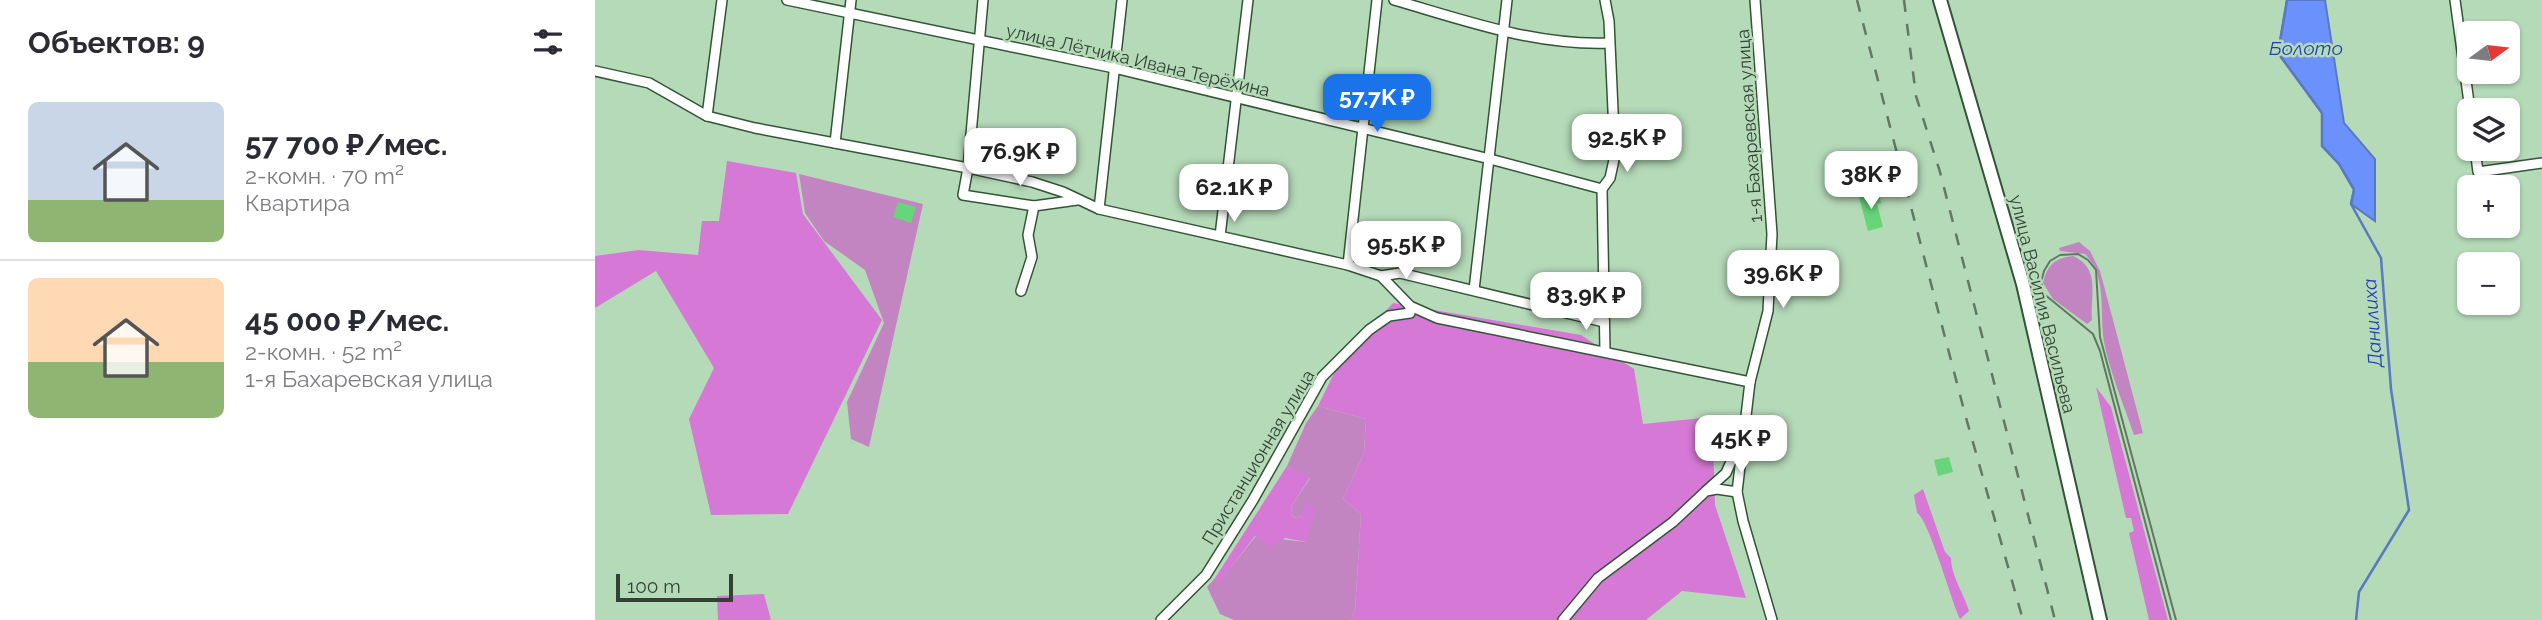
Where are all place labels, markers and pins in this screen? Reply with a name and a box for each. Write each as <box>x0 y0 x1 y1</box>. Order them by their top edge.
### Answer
pin: 57.7K ₽ <box>1312 74 1442 134</box>
pin: 92.5K ₽ <box>1562 114 1692 174</box>
pin: 76.9K ₽ <box>955 128 1085 188</box>
pin: 38K ₽ <box>1822 152 1920 211</box>
pin: 62.1K ₽ <box>1169 164 1299 224</box>
pin: 95.5K ₽ <box>1341 222 1471 281</box>
pin: 39.6K ₽ <box>1718 250 1848 310</box>
pin: 83.9K ₽ <box>1521 272 1651 332</box>
pin: 45K ₽ <box>1692 416 1790 475</box>

